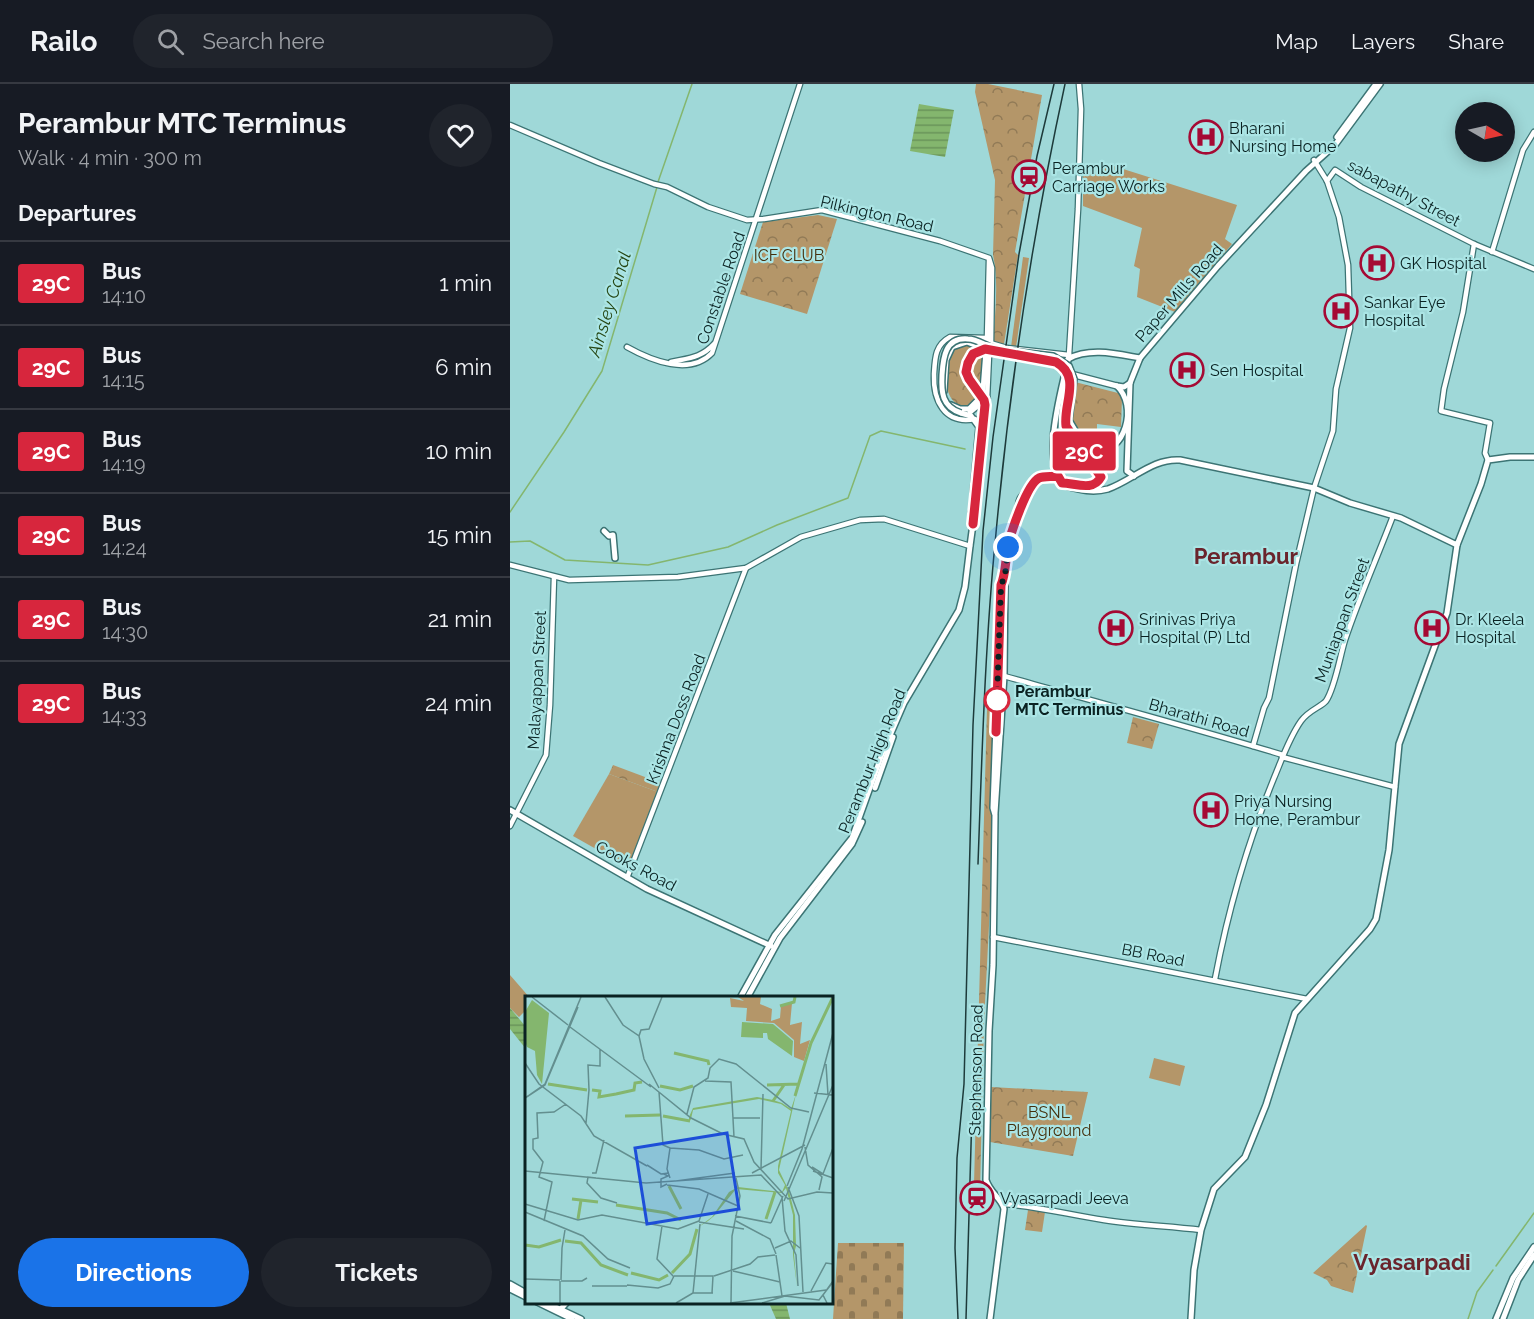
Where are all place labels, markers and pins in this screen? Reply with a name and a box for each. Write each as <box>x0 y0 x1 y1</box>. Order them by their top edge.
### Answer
hospital icon: Bharani Nursing Home <box>1188 119 1224 155</box>
place label: Bharani Nursing Home <box>1229 119 1336 156</box>
station icon: Perambur Carriage Works <box>1011 159 1047 195</box>
place label: Perambur Carriage Works <box>1052 159 1165 196</box>
hospital icon: GK Hospital <box>1359 245 1395 281</box>
place label: GK Hospital <box>1400 254 1487 273</box>
hospital icon: Sankar Eye Hospital <box>1323 293 1359 329</box>
place label: Sankar Eye Hospital <box>1364 293 1445 330</box>
hospital icon: Sen Hospital <box>1169 352 1205 388</box>
place label: Sen Hospital <box>1210 361 1304 380</box>
hospital icon: Srinivas Priya Hospital (P) Ltd <box>1098 610 1134 646</box>
place label: Srinivas Priya Hospital (P) Ltd <box>1139 610 1250 647</box>
hospital icon: Dr. Kleela Hospital <box>1414 610 1450 646</box>
place label: Dr. Kleela Hospital <box>1455 610 1524 647</box>
place label: Perambur MTC Terminus <box>1015 682 1123 719</box>
marker: Perambur MTC Terminus <box>984 687 1010 713</box>
hospital icon: Priya Nursing Home, Perambur <box>1193 792 1229 828</box>
place label: Priya Nursing Home, Perambur <box>1234 792 1361 829</box>
station icon: Vyasarpadi Jeeva <box>959 1180 995 1216</box>
place label: Vyasarpadi Jeeva <box>1000 1189 1129 1208</box>

